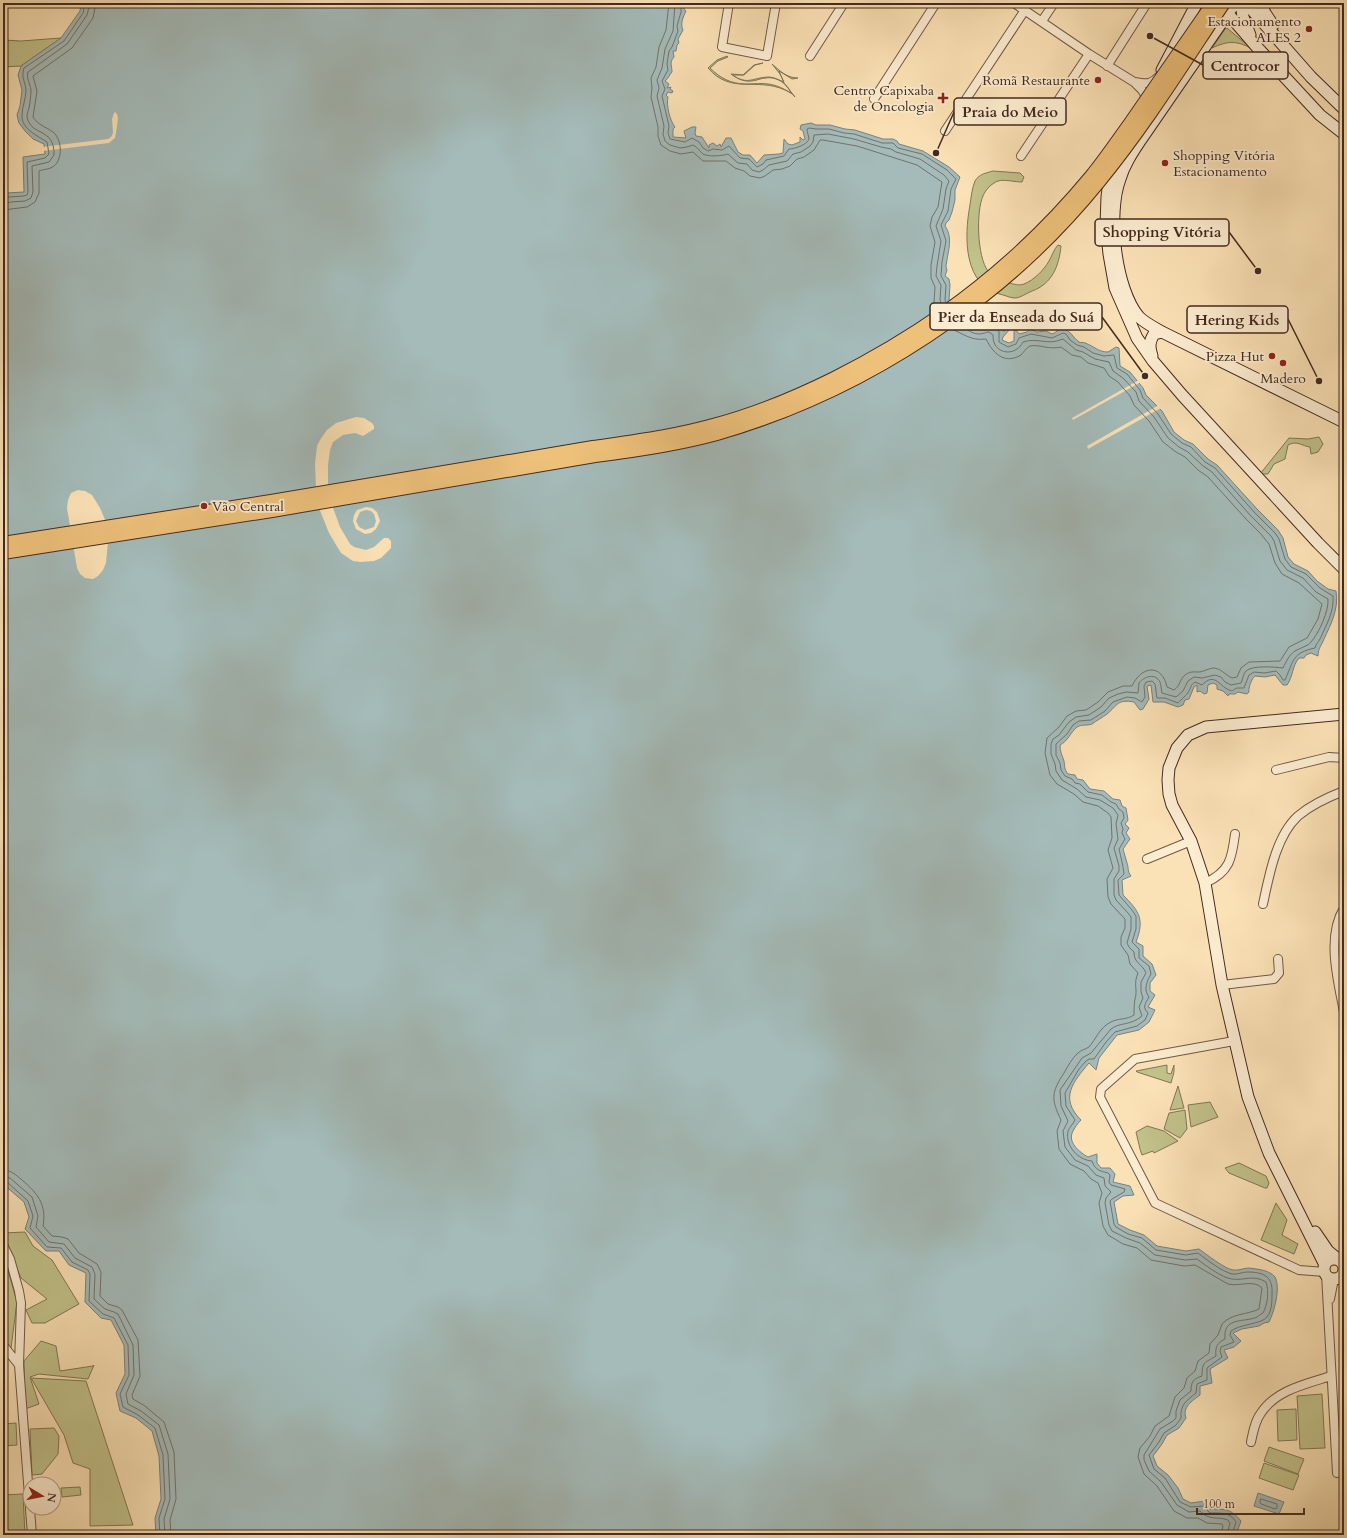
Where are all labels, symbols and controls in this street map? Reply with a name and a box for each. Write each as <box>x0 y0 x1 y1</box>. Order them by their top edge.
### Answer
place label: Estacionamento ALES 2 <box>1207 12 1301 47</box>
marker: Estacionamento ALES 2 <box>1304 24 1314 34</box>
callout: Centrocor <box>1203 52 1288 79</box>
text: Centrocor <box>1210 56 1281 76</box>
place label: Romã Restaurante <box>982 71 1090 90</box>
marker: Romã Restaurante <box>1093 75 1103 85</box>
place label: Centro Capixaba de Oncologia <box>833 81 934 116</box>
marker: Centro Capixaba de Oncologia <box>937 92 949 104</box>
callout: Praia do Meio <box>954 98 1066 125</box>
text: Praia do Meio <box>962 102 1058 122</box>
place label: Shopping Vitória Estacionamento <box>1173 146 1275 181</box>
marker: Shopping Vitória Estacionamento <box>1160 158 1170 168</box>
callout: Shopping Vitória <box>1095 219 1229 246</box>
text: Shopping Vitória <box>1103 222 1222 242</box>
callout: Pier da Enseada do Suá <box>930 303 1102 330</box>
callout: Hering Kids <box>1187 306 1288 333</box>
text: Pier da Enseada do Suá <box>938 307 1095 327</box>
text: Hering Kids <box>1195 310 1279 330</box>
place label: Pizza Hut <box>1206 347 1265 366</box>
marker: Pizza Hut <box>1267 351 1277 361</box>
marker: Madero <box>1278 358 1288 368</box>
place label: Madero <box>1260 369 1306 388</box>
place label: Vão Central <box>212 497 284 516</box>
marker: Vão Central <box>199 501 209 511</box>
north arrow <box>22 1476 62 1516</box>
scale bar <box>1197 1490 1304 1516</box>
text: N <box>43 1492 60 1504</box>
text: 100 m <box>1203 1496 1236 1512</box>

